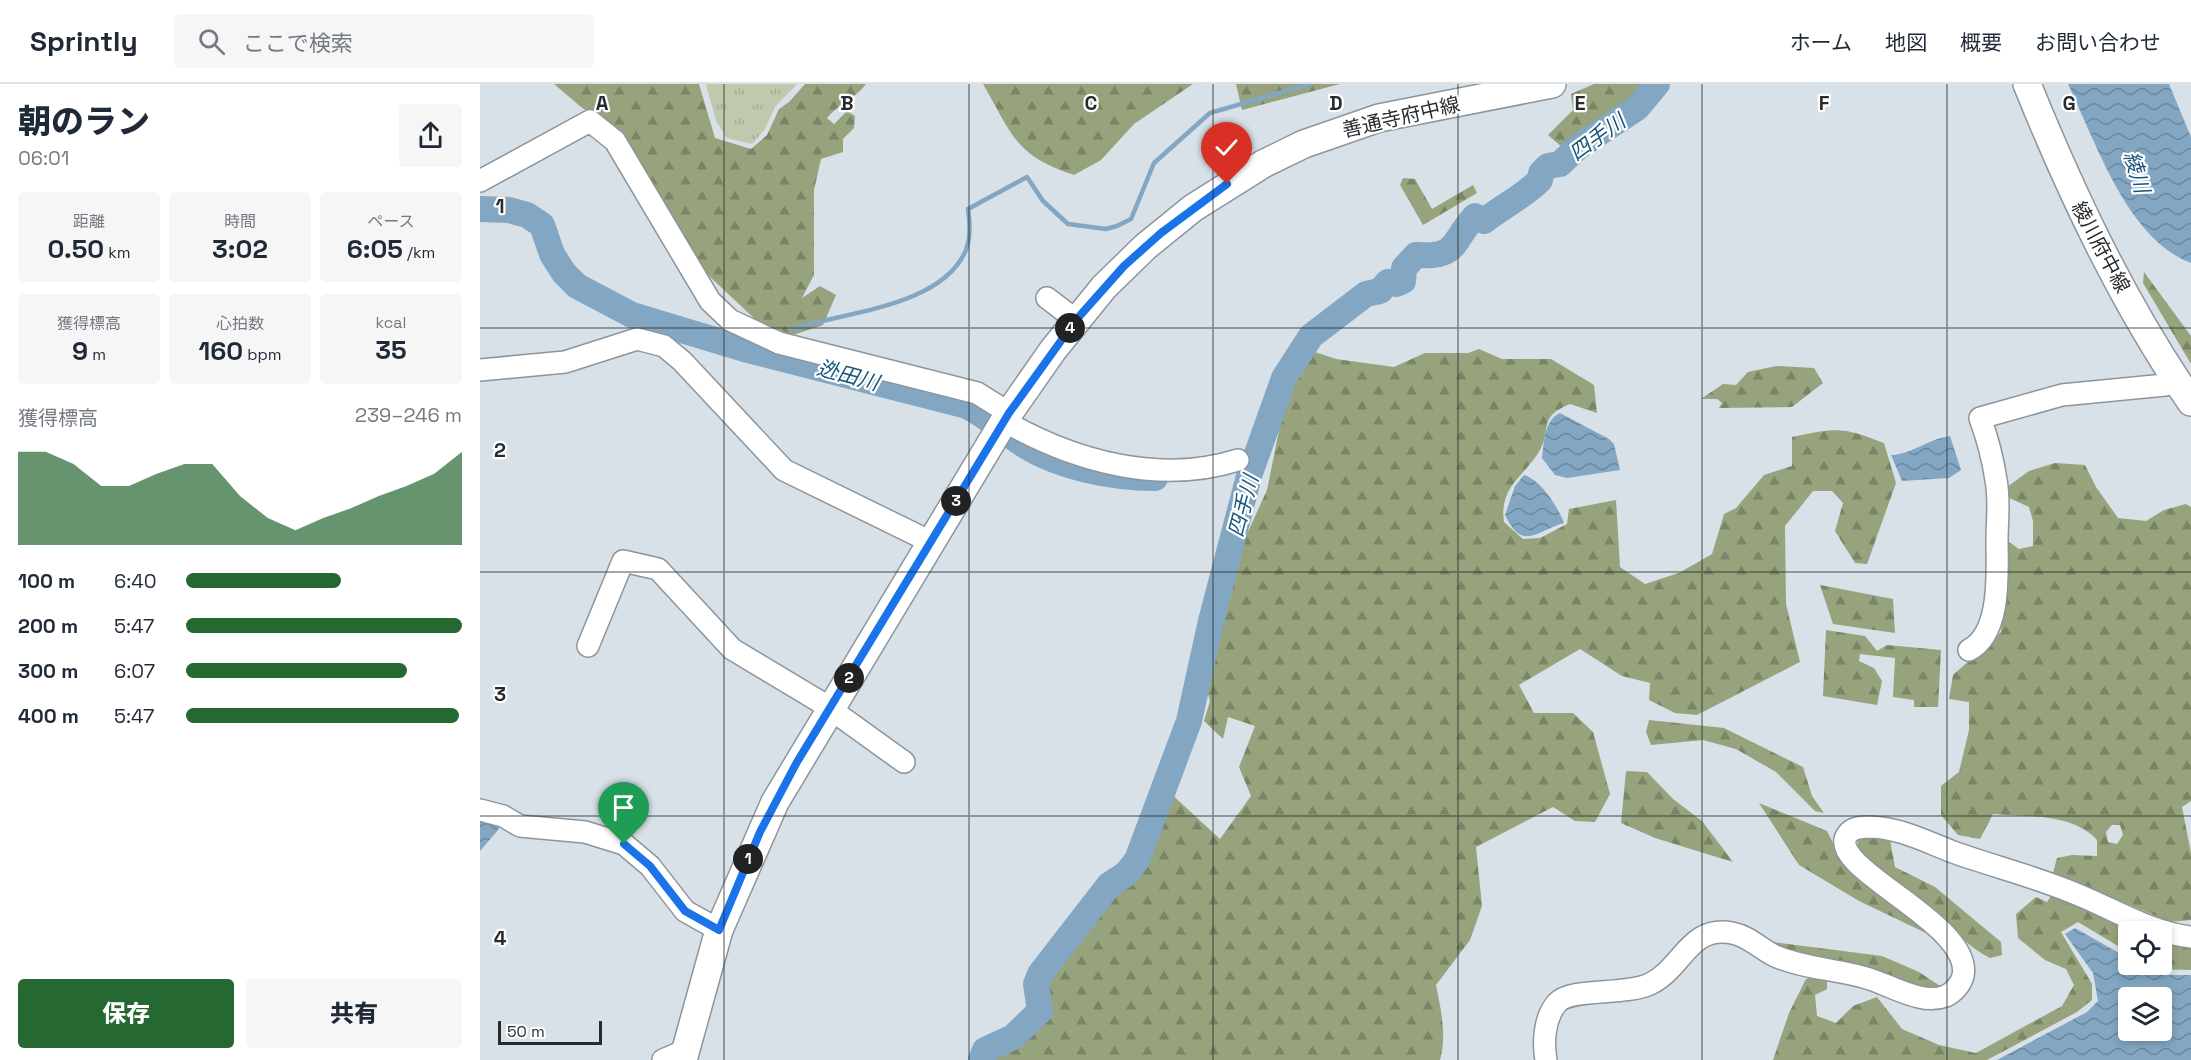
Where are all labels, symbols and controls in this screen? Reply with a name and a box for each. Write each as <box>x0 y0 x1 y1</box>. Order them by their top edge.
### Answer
search box <box>174 14 594 68</box>
text: Sprintly <box>30 23 138 59</box>
icon: search <box>195 25 228 58</box>
text: ここで検索 <box>243 29 353 57</box>
text: ホーム <box>1790 29 1852 56</box>
text: 地図 <box>1885 29 1927 56</box>
text: 概要 <box>1960 29 2002 56</box>
text: お問い合わせ <box>2035 29 2161 56</box>
text: A <box>596 90 609 116</box>
text: B <box>840 90 854 116</box>
text: C <box>1085 90 1098 116</box>
text: D <box>1329 90 1343 116</box>
text: E <box>1574 90 1586 116</box>
text: F <box>1819 90 1830 116</box>
text: G <box>2062 90 2076 116</box>
street label: 善通寺府中線 <box>1340 91 1462 143</box>
text: 朝のラン <box>18 101 150 143</box>
button: share <box>399 104 462 167</box>
water label: 四手川 <box>1564 106 1632 166</box>
pin <box>1201 122 1252 184</box>
icon: check <box>1210 131 1243 164</box>
text: 06:01 <box>18 145 69 171</box>
water label: 綾川 <box>2118 148 2157 198</box>
text: 1 <box>495 193 505 219</box>
street label: 綾川府中線 <box>2066 197 2136 297</box>
text: 距離 <box>73 211 105 232</box>
text: 時間 <box>224 211 256 232</box>
text: ペース <box>367 211 415 232</box>
text: 0.50 <box>47 232 104 266</box>
text: 3:02 <box>212 232 268 266</box>
text: 6:05 <box>347 232 403 266</box>
text: km <box>104 242 131 263</box>
text: /km <box>403 242 435 263</box>
text: kcal <box>376 312 406 333</box>
text: 獲得標高 <box>57 313 121 334</box>
text: 心拍数 <box>216 313 264 334</box>
pin: 4 <box>1055 313 1085 343</box>
text: 4 <box>1065 317 1075 338</box>
text: 35 <box>375 333 407 367</box>
text: 9 <box>72 334 88 368</box>
text: 160 <box>198 334 243 368</box>
text: m <box>88 344 106 365</box>
text: bpm <box>243 344 282 365</box>
water label: 迯田川 <box>814 354 884 397</box>
text: 239–246 m <box>355 402 462 428</box>
text: 獲得標高 <box>18 405 98 431</box>
text: 2 <box>494 437 506 463</box>
water label: 四手川 <box>1222 470 1265 540</box>
pin: 3 <box>941 486 971 516</box>
text: 3 <box>951 490 961 511</box>
text: 100 m <box>18 568 75 594</box>
text: 6:40 <box>114 568 157 594</box>
text: 200 m <box>18 613 78 639</box>
text: 5:47 <box>114 613 154 639</box>
text: 300 m <box>18 658 78 684</box>
text: 6:07 <box>114 658 155 684</box>
pin: 2 <box>834 663 864 693</box>
text: 2 <box>844 667 854 688</box>
text: 3 <box>494 681 506 707</box>
text: 400 m <box>18 703 79 729</box>
text: 5:47 <box>114 703 154 729</box>
pin <box>598 782 649 844</box>
icon: arrive <box>607 791 640 824</box>
pin: 1 <box>733 844 763 874</box>
text: 1 <box>744 848 752 869</box>
map controls <box>2118 921 2172 1041</box>
button: locate <box>2118 921 2172 975</box>
text: 4 <box>494 925 507 951</box>
button: 保存 <box>18 979 234 1048</box>
button: 共有 <box>246 979 462 1048</box>
button: layers <box>2118 987 2172 1041</box>
scale bar <box>498 1018 602 1046</box>
text: 50 m <box>507 1021 545 1042</box>

